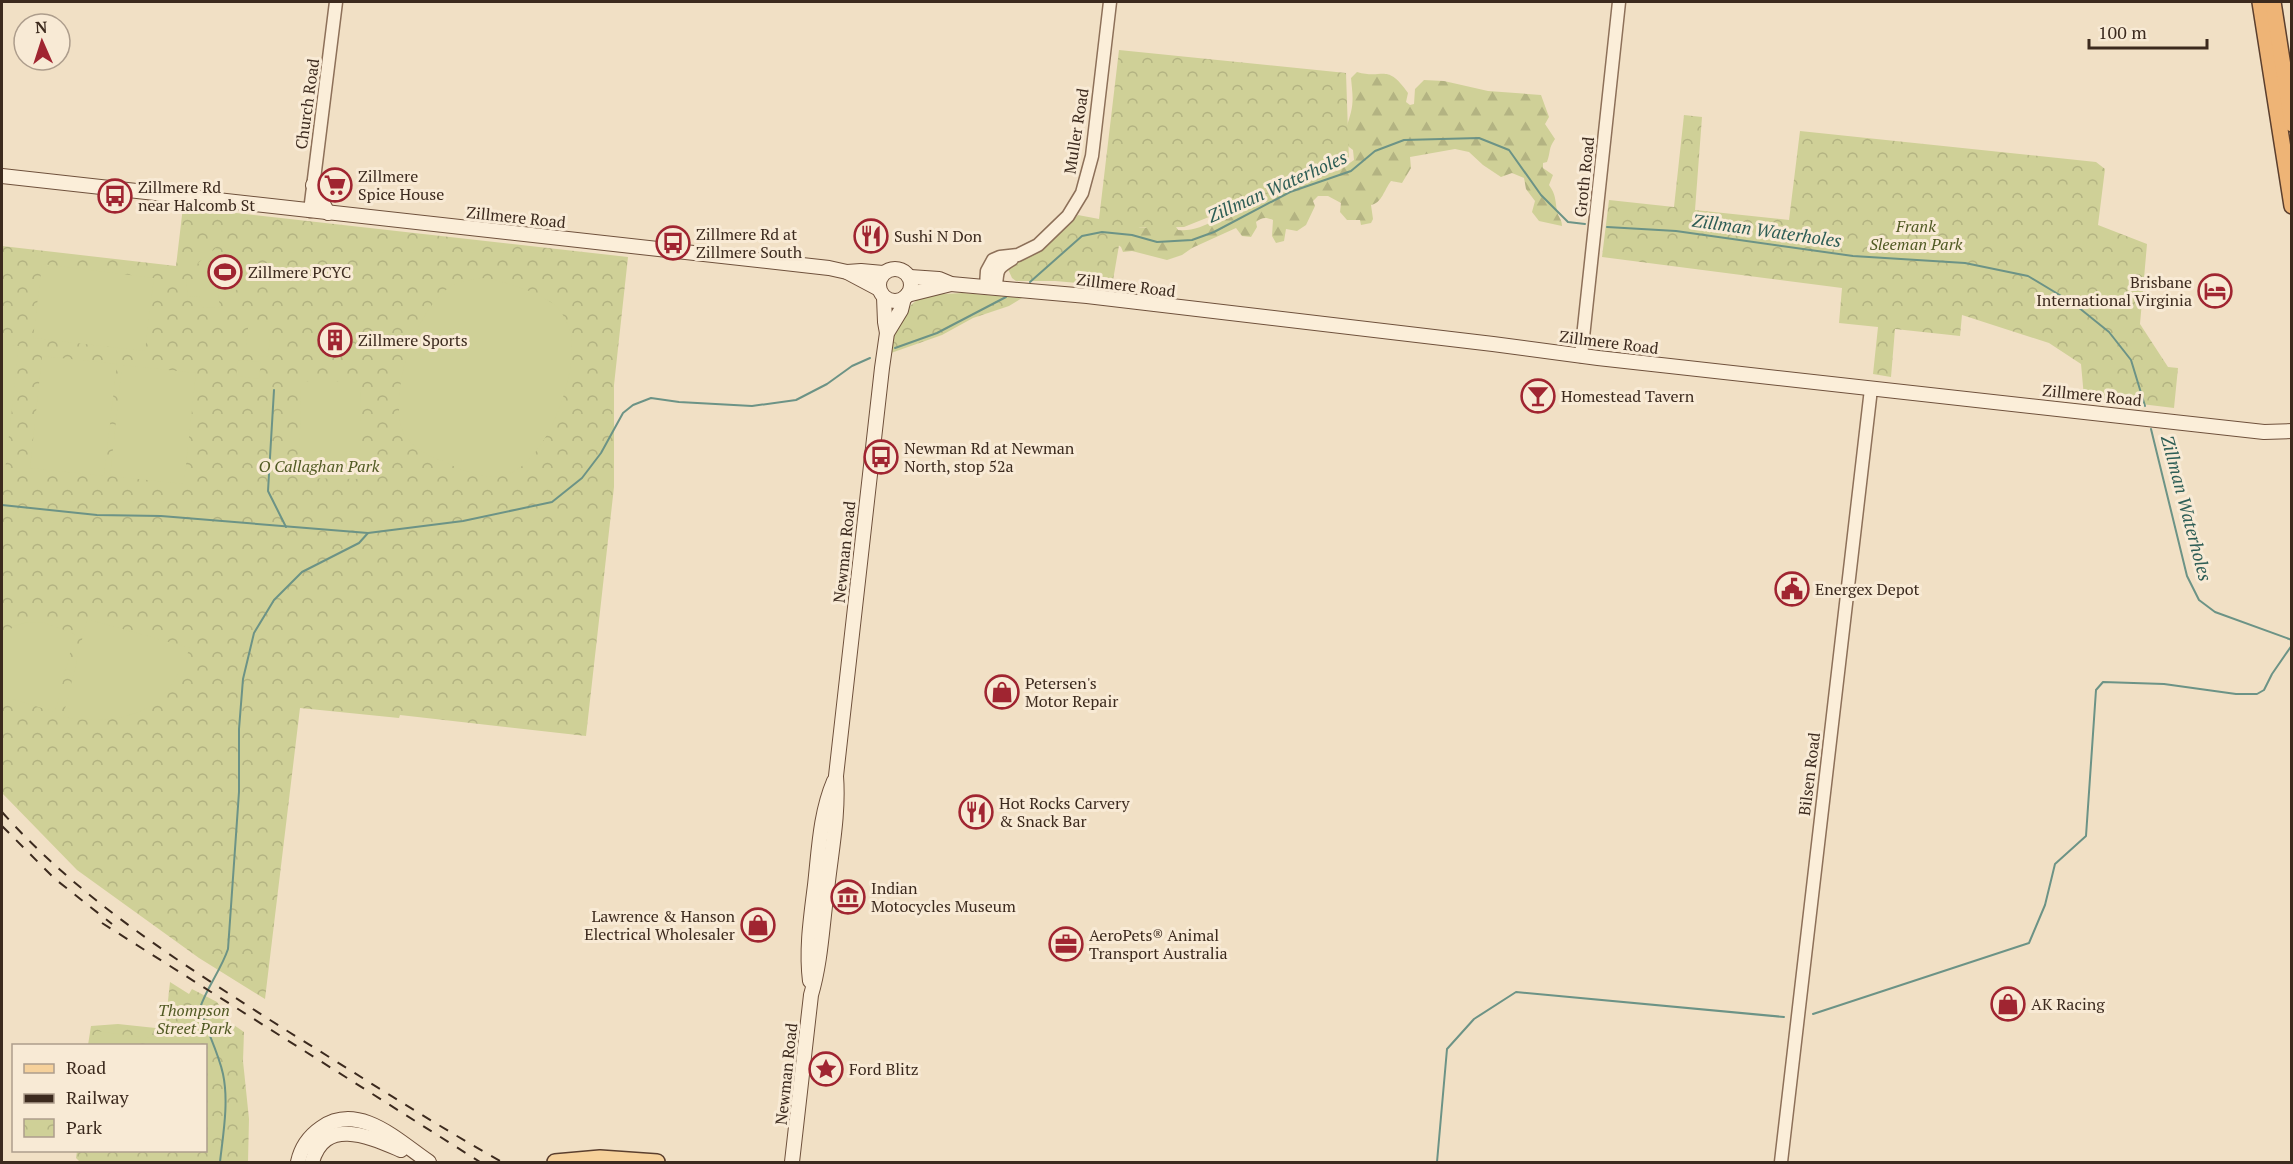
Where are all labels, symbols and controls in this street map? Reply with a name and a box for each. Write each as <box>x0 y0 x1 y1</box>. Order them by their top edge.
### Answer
north arrow <box>12 12 72 72</box>
scale bar <box>2089 12 2208 50</box>
text: N <box>35 16 48 38</box>
text: 100 m <box>2098 20 2147 44</box>
street label: Church Road <box>290 57 324 151</box>
street label: Muller Road <box>1058 86 1094 175</box>
street label: Groth Road <box>1569 136 1599 218</box>
water label: Zillman Waterholes <box>1203 144 1351 228</box>
place label: Zillmere Spice House <box>358 165 444 205</box>
supermarket icon: Zillmere Spice House <box>317 167 353 203</box>
place label: Zillmere Rd near Halcomb St <box>138 176 255 216</box>
bus stop icon: Zillmere Rd near Halcomb St <box>97 178 133 214</box>
street label: Zillmere Road <box>465 201 567 233</box>
water label: Zillman Waterholes <box>1691 208 1843 252</box>
park label: Frank Sleeman Park <box>1869 215 1963 255</box>
restaurant icon: Sushi N Don <box>853 218 889 254</box>
place label: Zillmere Rd at Zillmere South <box>696 223 803 263</box>
bus stop icon: Zillmere Rd at Zillmere South <box>655 225 691 261</box>
place label: Sushi N Don <box>894 225 983 247</box>
sports icon: Zillmere PCYC <box>207 254 243 290</box>
place label: Zillmere PCYC <box>248 261 351 283</box>
street label: Zillmere Road <box>1075 268 1177 302</box>
place label: Brisbane International Virginia <box>2036 271 2192 311</box>
hotel icon: Brisbane International Virginia <box>2197 273 2233 309</box>
building icon: Zillmere Sports <box>317 322 353 358</box>
street label: Zillmere Road <box>1558 325 1660 359</box>
place label: Zillmere Sports <box>358 329 468 351</box>
bar icon: Homestead Tavern <box>1520 378 1556 414</box>
street label: Zillmere Road <box>2041 379 2143 411</box>
place label: Homestead Tavern <box>1561 385 1695 407</box>
water label: Zillman Waterholes <box>2156 432 2218 584</box>
place label: Newman Rd at Newman North, stop 52a <box>904 437 1075 477</box>
bus stop icon: Newman Rd at Newman North, stop 52a <box>863 439 899 475</box>
park label: O Callaghan Park <box>259 455 380 477</box>
street label: Newman Road <box>828 500 860 604</box>
public building icon: Energex Depot <box>1774 571 1810 607</box>
place label: Energex Depot <box>1815 578 1919 600</box>
place label: Petersen's Motor Repair <box>1025 672 1119 712</box>
shop icon: Petersen's Motor Repair <box>984 674 1020 710</box>
street label: Bilsen Road <box>1793 731 1825 817</box>
place label: Hot Rocks Carvery & Snack Bar <box>999 792 1130 832</box>
restaurant icon: Hot Rocks Carvery & Snack Bar <box>958 794 994 830</box>
place label: Indian Motocycles Museum <box>871 877 1016 917</box>
museum icon: Indian Motocycles Museum <box>830 879 866 915</box>
place label: Lawrence & Hanson Electrical Wholesaler <box>584 905 736 945</box>
shop icon: Lawrence & Hanson Electrical Wholesaler <box>740 907 776 943</box>
place label: AeroPets® Animal Transport Australia <box>1089 924 1228 964</box>
office icon: AeroPets® Animal Transport Australia <box>1048 926 1084 962</box>
shop icon: AK Racing <box>1990 986 2026 1022</box>
place label: AK Racing <box>2031 993 2105 1015</box>
park label: Thompson Street Park <box>156 999 232 1039</box>
street label: Newman Road <box>770 1022 802 1126</box>
legend <box>12 1044 207 1152</box>
place icon: Ford Blitz <box>808 1051 844 1087</box>
text: Road <box>66 1055 106 1079</box>
place label: Ford Blitz <box>849 1058 919 1080</box>
text: Railway <box>66 1085 130 1109</box>
text: Park <box>66 1115 103 1139</box>

